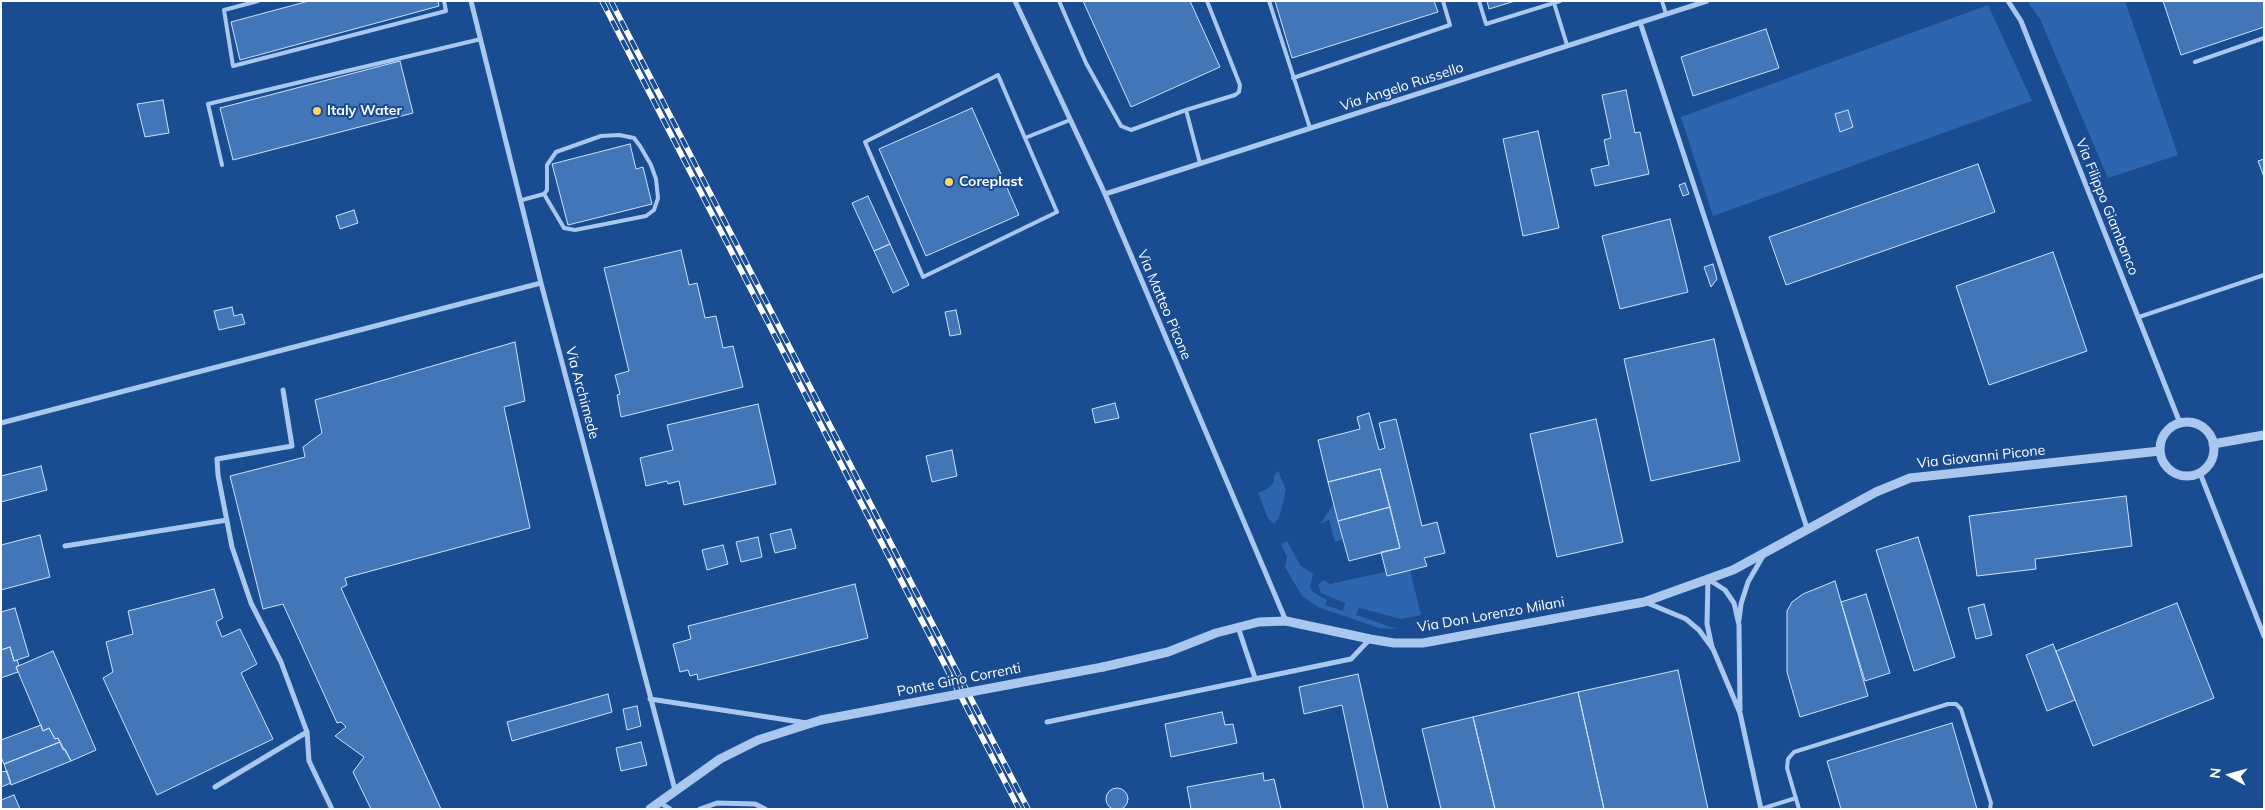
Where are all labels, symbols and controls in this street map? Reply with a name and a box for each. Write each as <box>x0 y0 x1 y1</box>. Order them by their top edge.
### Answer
street label: Via Angelo Russello <box>1338 59 1466 115</box>
place label: Italy Water <box>327 103 402 119</box>
marker: Italy Water <box>311 105 323 117</box>
street label: Via Filippo Giambanco <box>2072 136 2142 278</box>
place label: Coreplast <box>959 174 1023 190</box>
marker: Coreplast <box>943 176 955 188</box>
street label: Via Matteo Picone <box>1133 248 1195 362</box>
street label: Via Archimede <box>562 345 602 441</box>
street label: Via Giovanni Picone <box>1916 442 2046 472</box>
street label: Via Don Lorenzo Milani <box>1416 594 1566 636</box>
street label: Ponte Gino Correnti <box>896 660 1022 700</box>
north arrow <box>2205 750 2255 800</box>
text: N <box>2206 767 2225 780</box>

